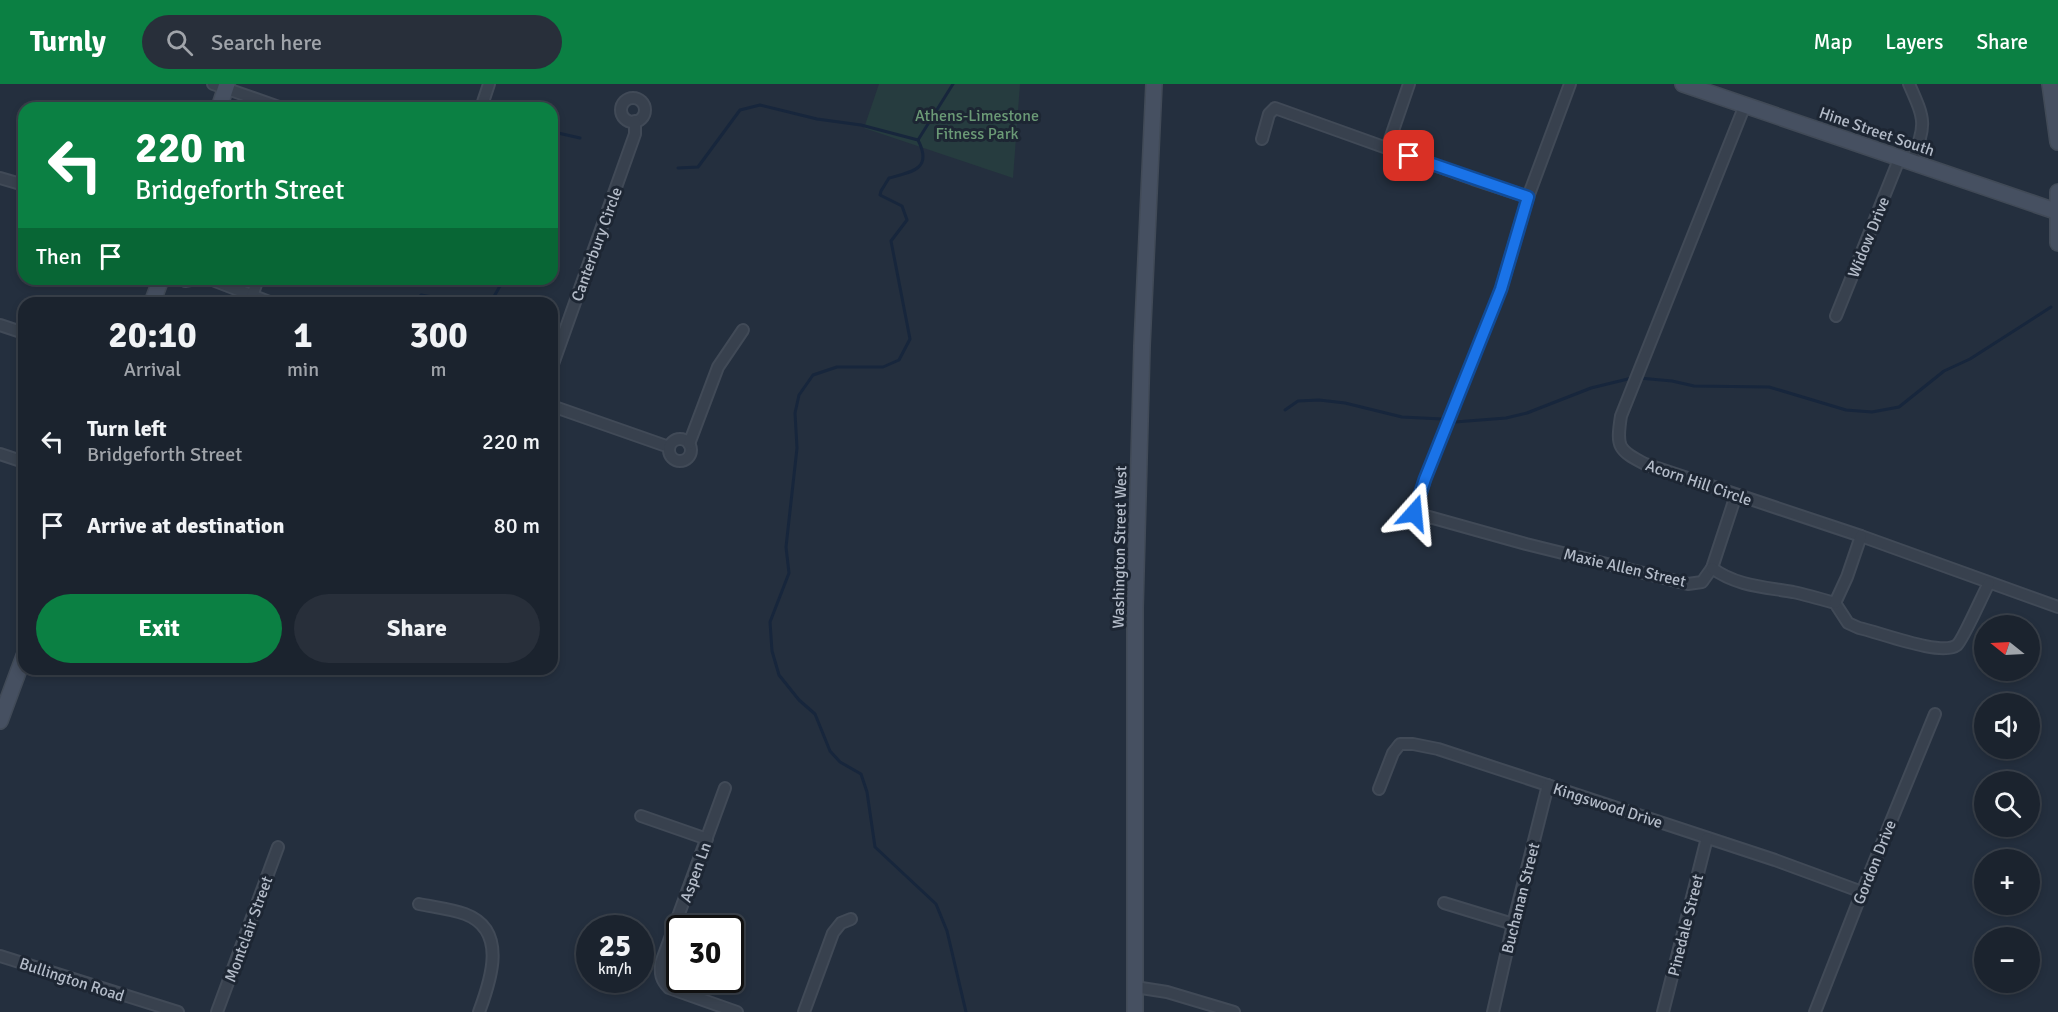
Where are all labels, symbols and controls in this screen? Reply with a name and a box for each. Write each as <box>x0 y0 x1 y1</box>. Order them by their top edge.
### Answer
search box <box>142 15 562 69</box>
text: Turnly <box>30 25 106 59</box>
icon: search <box>163 26 196 59</box>
text: Search here <box>211 29 322 56</box>
text: Map <box>1814 29 1852 55</box>
text: Layers <box>1885 29 1943 55</box>
text: Share <box>1976 29 2028 55</box>
street label: Hine Street South <box>1816 103 1937 161</box>
park label: Athens-Limestone Fitness Park <box>915 106 1039 144</box>
text: 220 m <box>135 123 246 174</box>
icon: left <box>36 126 114 204</box>
pin <box>1383 130 1434 181</box>
icon: arrive <box>1392 139 1425 172</box>
text: Bridgeforth Street <box>135 174 345 207</box>
street label: Canterbury Circle <box>567 185 627 304</box>
street label: Widow Drive <box>1844 194 1894 281</box>
icon: arrive <box>94 240 127 273</box>
text: Then <box>36 243 82 270</box>
text: 20:10 <box>108 313 197 358</box>
text: 1 <box>293 313 313 358</box>
text: 300 <box>409 313 468 358</box>
text: Arrival <box>124 357 181 382</box>
text: min <box>287 357 319 382</box>
text: m <box>431 357 447 382</box>
text: Turn left <box>87 415 167 442</box>
icon: left <box>36 425 69 458</box>
text: 220 m <box>482 428 540 455</box>
text: Bridgeforth Street <box>87 442 242 467</box>
street label: Acorn Hill Circle <box>1643 455 1754 510</box>
street label: Washington Street West <box>1109 465 1131 629</box>
position arrow <box>1382 481 1446 545</box>
icon: arrive <box>36 509 69 542</box>
text: Arrive at destination <box>87 512 284 539</box>
text: 80 m <box>494 512 540 539</box>
street label: Maxie Allen Street <box>1562 544 1688 592</box>
button: Exit <box>36 594 282 663</box>
button: Share <box>294 594 540 663</box>
north arrow <box>1974 615 2040 681</box>
map controls <box>1974 615 2040 993</box>
button: sound <box>1974 693 2040 759</box>
button: search <box>1974 771 2040 837</box>
street label: Kingswood Drive <box>1550 779 1665 833</box>
street label: Gordon Drive <box>1849 817 1901 907</box>
street label: Aspen Ln <box>676 840 716 905</box>
street label: Buchanan Street <box>1498 840 1545 956</box>
button: + <box>1974 849 2040 915</box>
street label: Pinedale Street <box>1664 872 1708 978</box>
street label: Montclair Street <box>221 873 277 985</box>
speed limit sign: 30 <box>666 915 744 993</box>
button: − <box>1974 927 2040 993</box>
text: 25 <box>599 928 631 965</box>
street label: Bullington Road <box>17 954 127 1006</box>
text: km/h <box>598 960 632 978</box>

